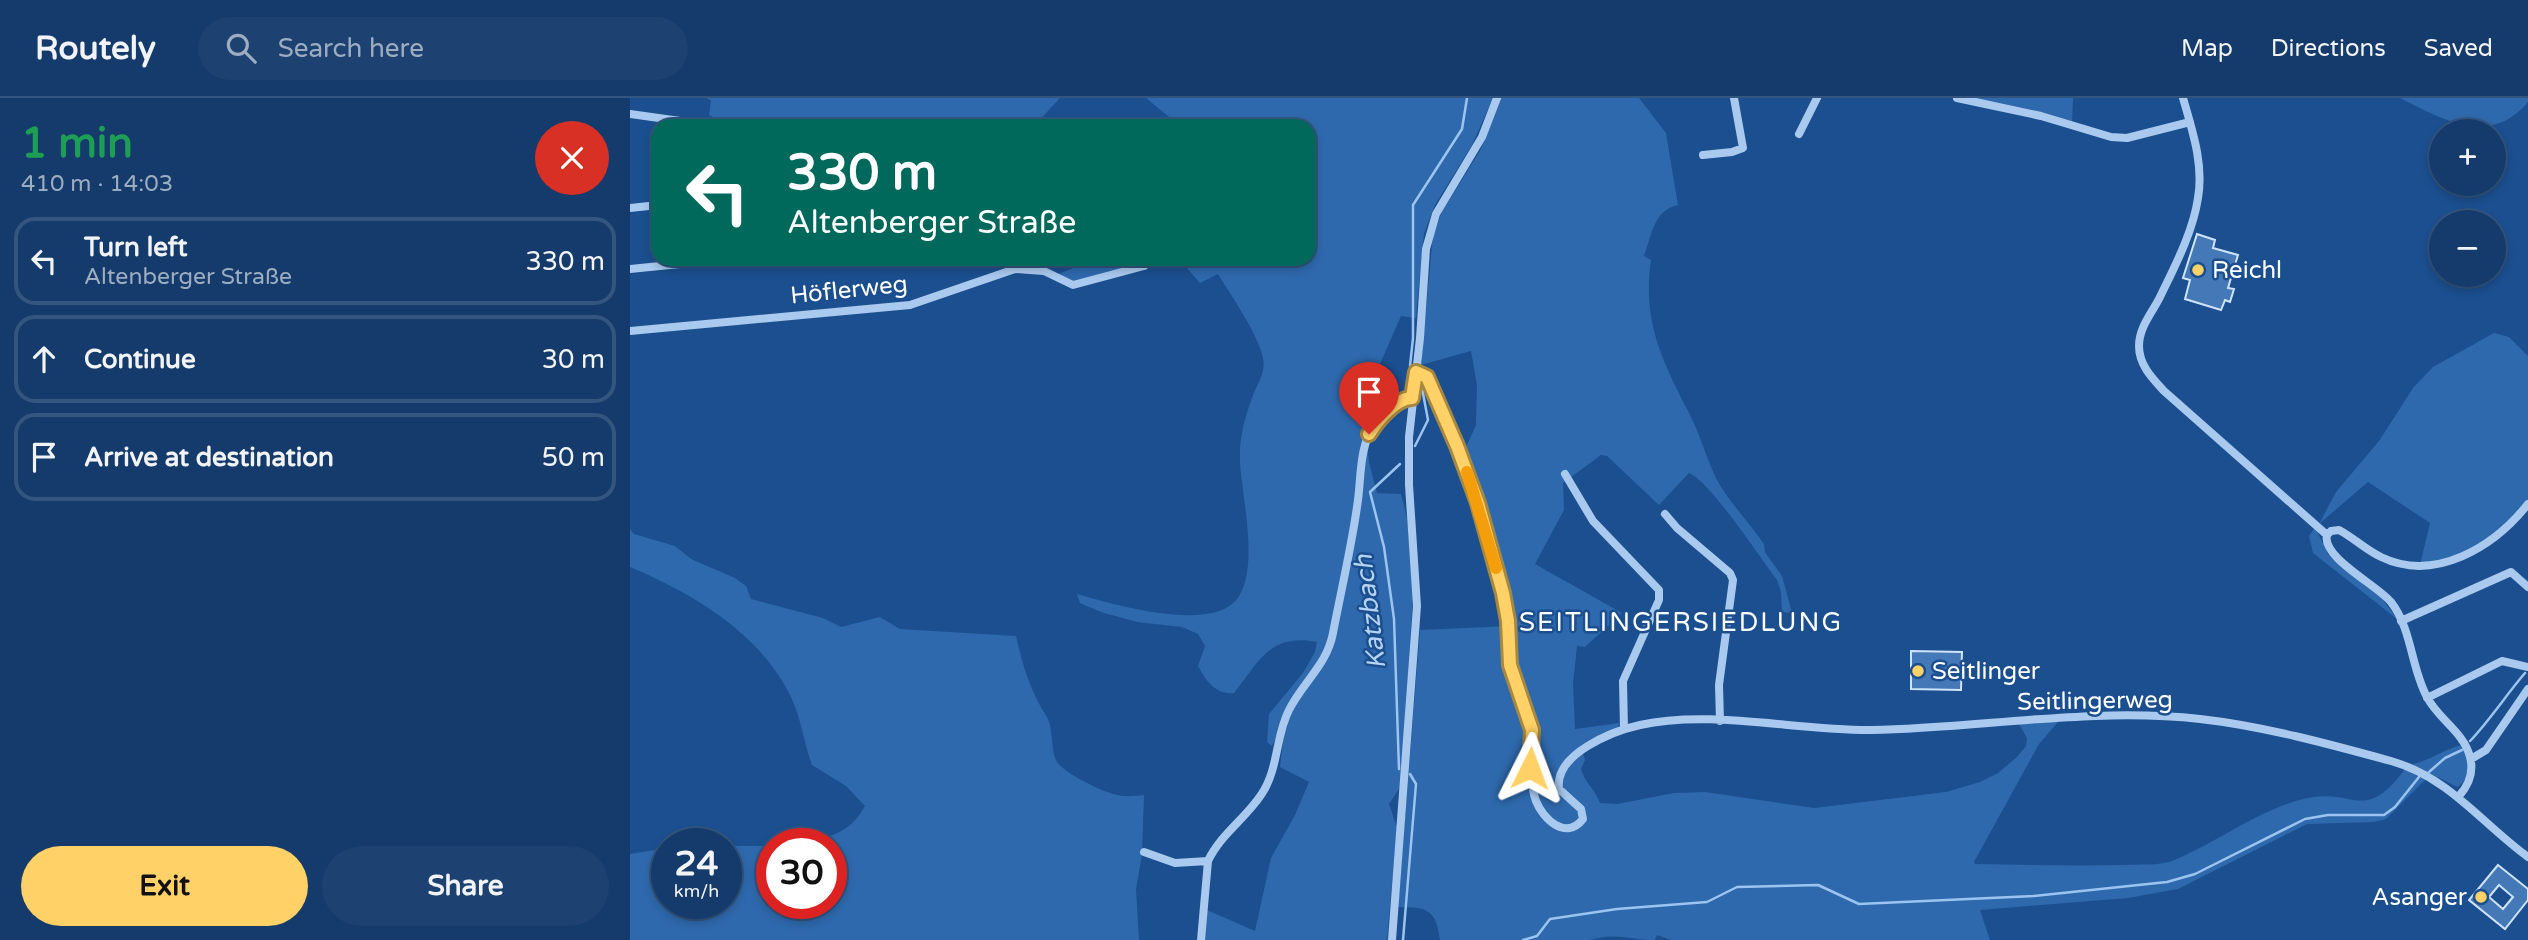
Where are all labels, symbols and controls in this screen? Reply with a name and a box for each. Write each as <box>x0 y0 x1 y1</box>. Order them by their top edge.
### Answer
search box <box>198 17 688 80</box>
text: Routely <box>35 29 156 68</box>
icon: search <box>222 29 260 67</box>
text: Search here <box>278 33 424 64</box>
text: Map <box>2181 34 2233 63</box>
text: Directions <box>2271 34 2386 63</box>
text: Saved <box>2424 34 2493 63</box>
text: 1 min <box>21 118 133 169</box>
map controls <box>2429 119 2506 287</box>
button: + <box>2429 119 2506 196</box>
button: close <box>535 121 609 195</box>
text: 330 m <box>787 144 937 203</box>
icon: left <box>672 147 763 238</box>
text: 410 m · 14:03 <box>21 170 173 198</box>
text: Altenberger Straße <box>787 204 1076 242</box>
button: − <box>2429 210 2506 287</box>
text: Turn left <box>84 232 187 263</box>
icon: left <box>25 242 63 280</box>
text: 330 m <box>525 246 605 277</box>
place label: Reichl <box>2212 256 2282 285</box>
marker: Reichl <box>2190 262 2206 278</box>
text: Altenberger Straße <box>84 263 292 291</box>
street label: Höflerweg <box>789 269 909 311</box>
icon: ahead <box>25 340 63 378</box>
text: Continue <box>84 344 196 375</box>
text: 30 m <box>542 344 605 375</box>
pin <box>1339 362 1399 434</box>
icon: arrive <box>1350 373 1388 411</box>
icon: arrive <box>25 438 63 476</box>
text: Arrive at destination <box>84 442 334 473</box>
text: 50 m <box>542 442 605 473</box>
water label: Katzbach <box>1347 552 1392 671</box>
district label: SEITLINGERSIEDLUNG <box>1519 607 1843 638</box>
place label: Seitlinger <box>1932 657 2041 686</box>
marker: Seitlinger <box>1910 663 1926 679</box>
street label: Seitlingerweg <box>2017 685 2173 717</box>
position arrow <box>1493 731 1567 805</box>
speed limit sign: 30 <box>756 828 847 919</box>
text: 24 <box>675 843 718 885</box>
button: Exit <box>21 846 308 926</box>
button: Share <box>322 846 609 926</box>
text: km/h <box>674 880 719 902</box>
place label: Asanger <box>2372 883 2468 912</box>
marker: Asanger <box>2473 889 2489 905</box>

